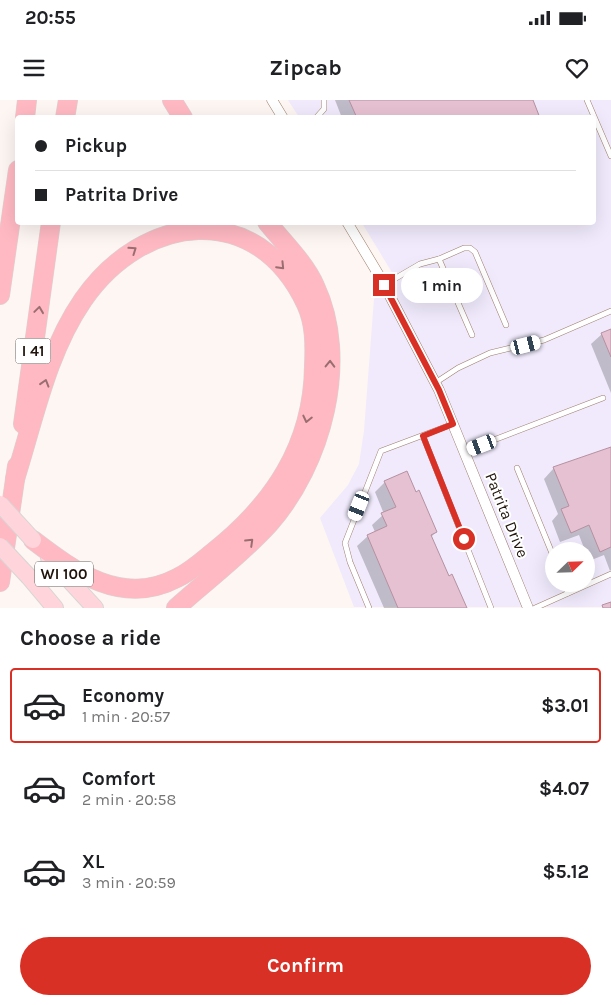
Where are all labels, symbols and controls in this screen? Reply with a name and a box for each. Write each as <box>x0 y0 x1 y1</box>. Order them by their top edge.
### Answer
text: 20:55 <box>25 7 76 29</box>
icon: menu <box>20 54 48 82</box>
icon: heart <box>563 54 591 82</box>
text: Zipcab <box>269 55 342 81</box>
text: Pickup <box>65 135 127 157</box>
text: Patrita Drive <box>65 184 178 206</box>
one-way arrow <box>127 247 137 256</box>
one-way arrow <box>275 261 284 270</box>
callout: 1 min <box>402 268 484 302</box>
route end <box>373 274 395 296</box>
text: 1 min <box>422 276 462 295</box>
one-way arrow <box>33 305 43 314</box>
car <box>509 334 542 356</box>
road number: I 41 <box>15 338 50 364</box>
one-way arrow <box>325 360 336 368</box>
one-way arrow <box>39 379 49 387</box>
one-way arrow <box>302 414 313 423</box>
car <box>465 433 498 457</box>
street label: Patrita Drive <box>481 470 533 560</box>
car <box>346 489 371 523</box>
route start <box>453 528 475 550</box>
one-way arrow <box>244 539 253 548</box>
north arrow <box>545 542 595 592</box>
map controls <box>545 542 595 592</box>
road number: WI 100 <box>35 562 93 586</box>
text: Choose a ride <box>20 625 161 651</box>
icon: car <box>22 683 67 728</box>
text: Economy <box>82 685 164 707</box>
text: $3.01 <box>541 695 589 717</box>
text: 1 min · 20:57 <box>82 707 170 726</box>
icon: car <box>22 766 67 811</box>
text: Comfort <box>82 768 156 790</box>
text: $4.07 <box>539 778 589 800</box>
text: 2 min · 20:58 <box>82 790 176 809</box>
icon: car <box>22 849 67 894</box>
text: XL <box>82 851 104 873</box>
text: $5.12 <box>542 861 589 883</box>
text: 3 min · 20:59 <box>82 873 176 892</box>
button: Confirm <box>20 937 591 995</box>

